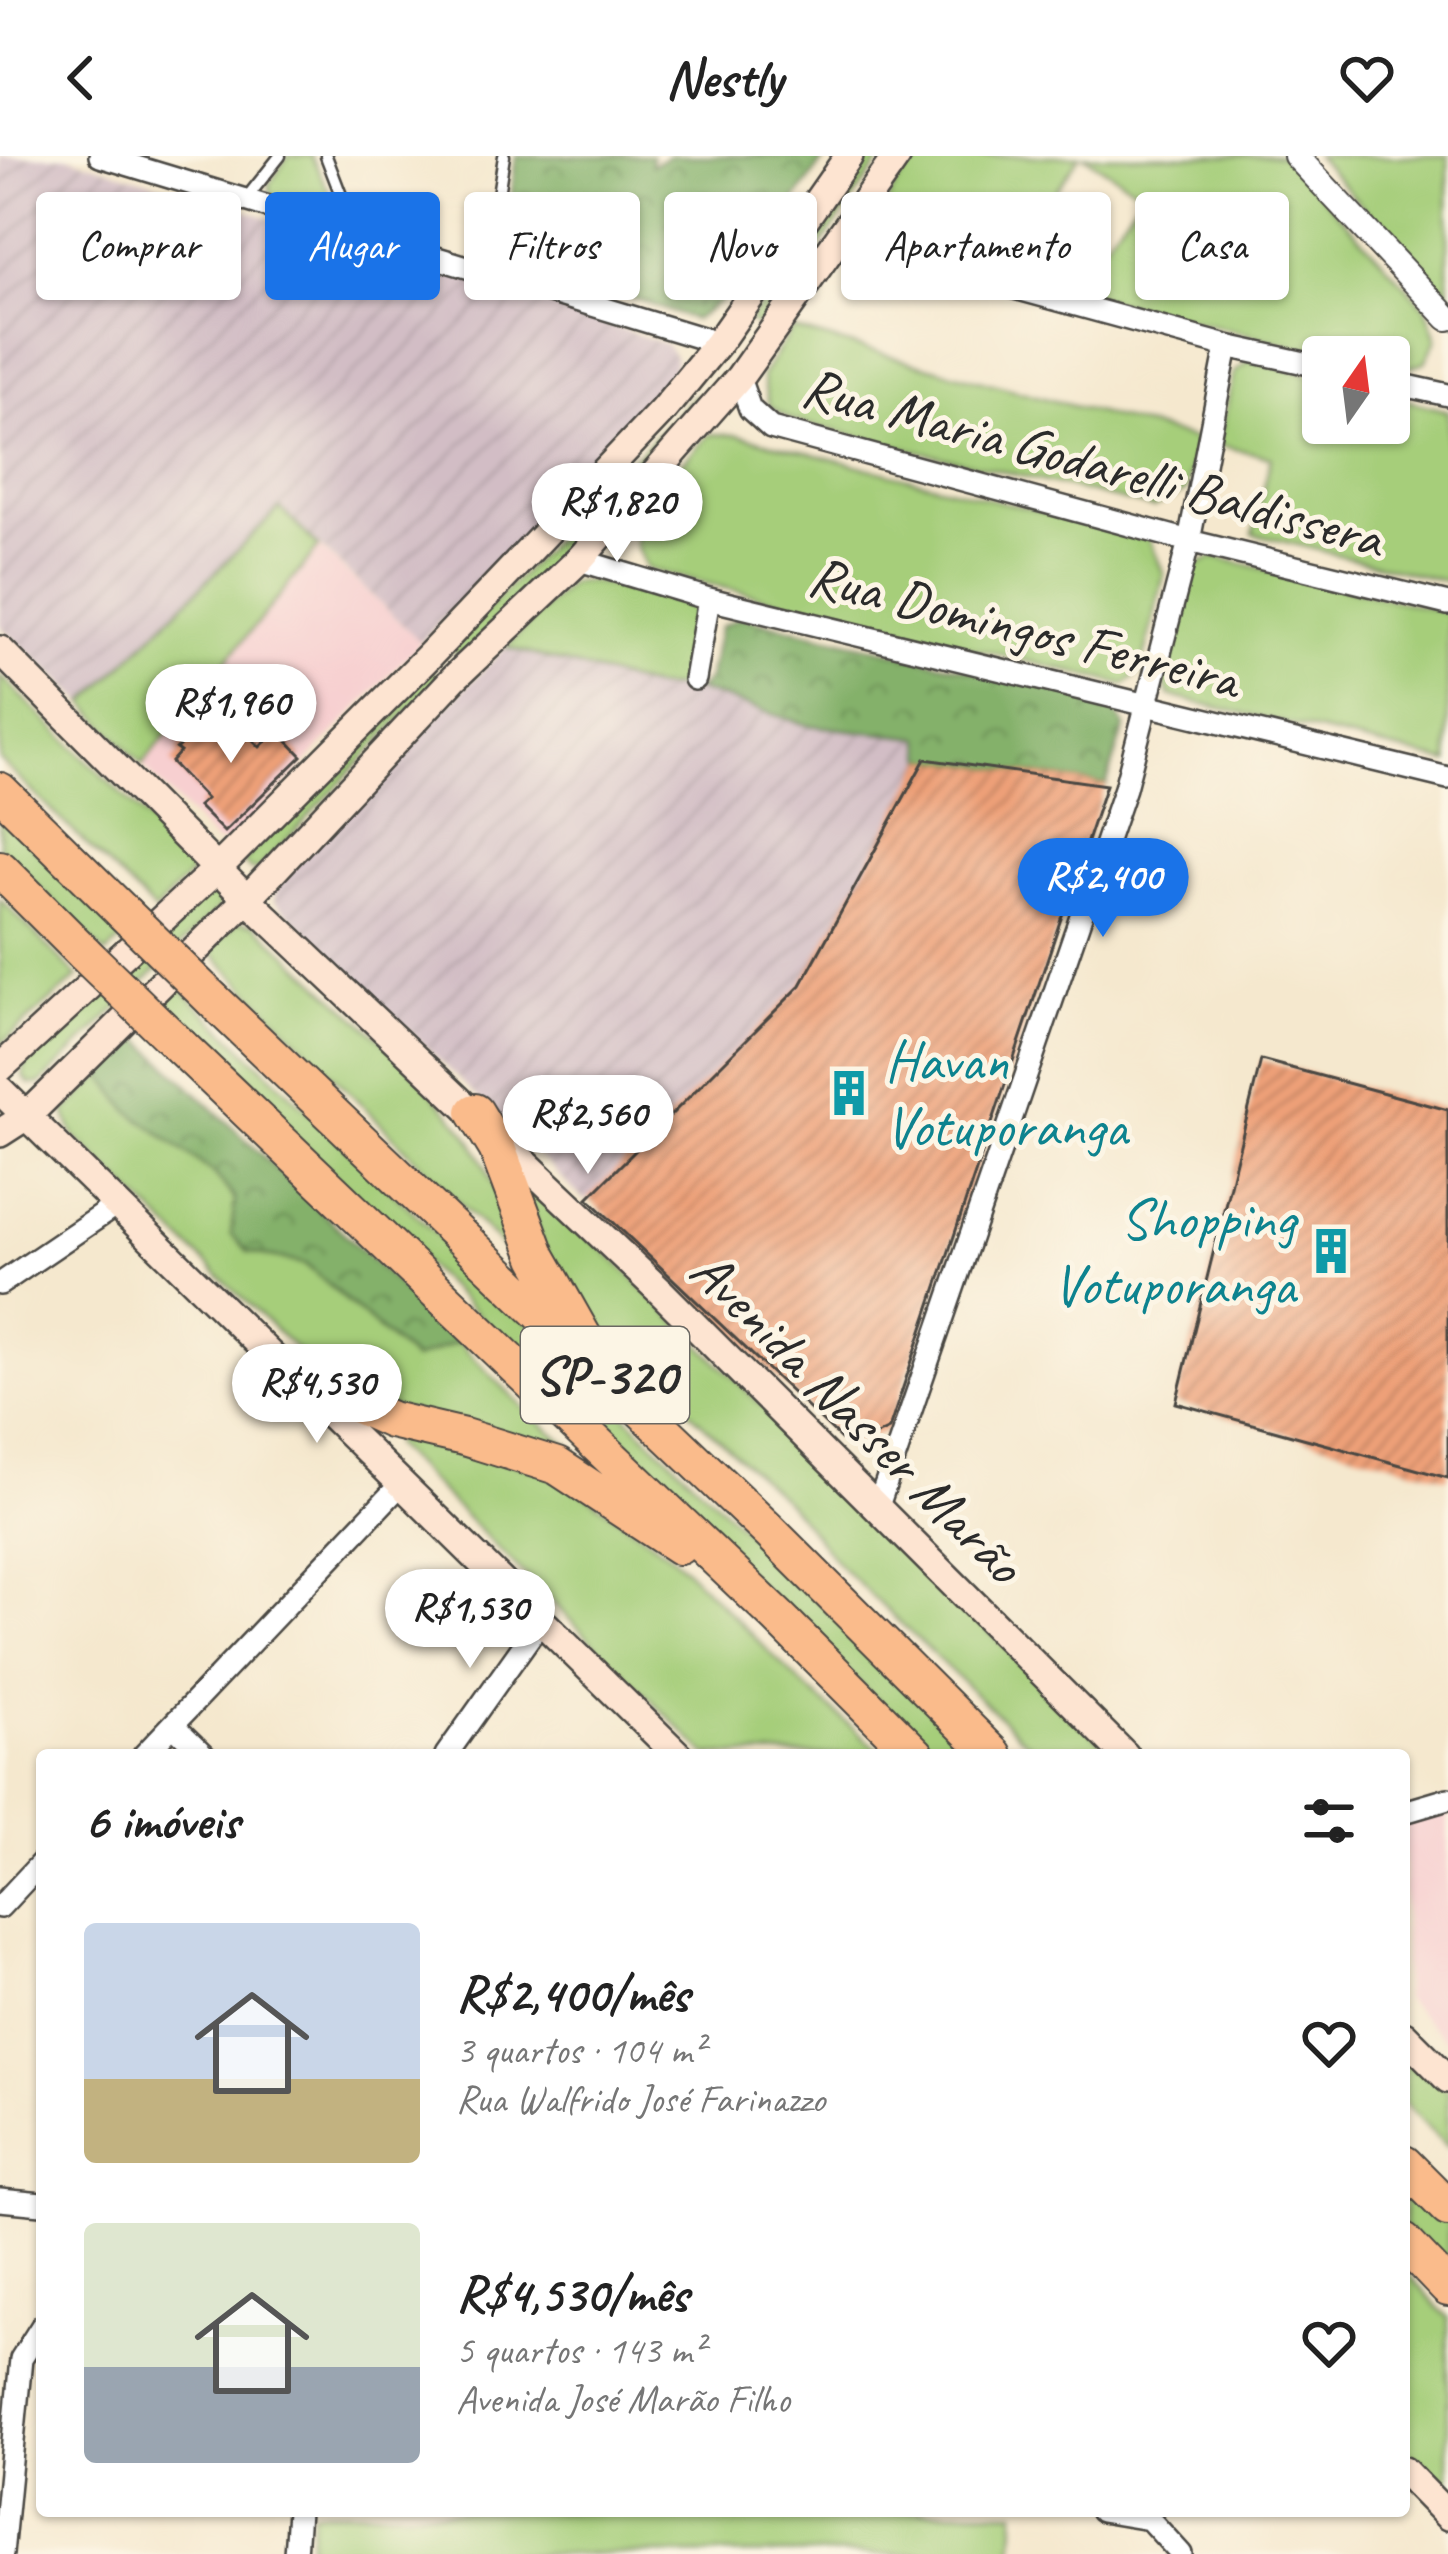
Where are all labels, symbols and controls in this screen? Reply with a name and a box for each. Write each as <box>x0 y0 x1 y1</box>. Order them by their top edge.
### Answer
text: Nestly <box>666 44 782 112</box>
icon: back <box>48 45 114 111</box>
icon: heart <box>1334 45 1400 111</box>
chip: Comprar <box>36 192 241 300</box>
chip: Alugar <box>265 192 440 300</box>
chip: Filtros <box>464 192 640 300</box>
chip: Novo <box>664 192 817 300</box>
chip: Apartamento <box>841 192 1111 300</box>
chip: Casa <box>1135 192 1289 300</box>
north arrow <box>1302 336 1410 444</box>
map controls <box>1302 336 1410 444</box>
street label: Rua Maria Godarelli Baldissera <box>795 350 1395 575</box>
pin: R$1,820 <box>506 463 728 565</box>
text: R$1,820 <box>559 477 675 526</box>
street label: Rua Domingos Ferreira <box>802 539 1250 716</box>
pin: R$1,960 <box>120 664 342 766</box>
text: R$1,960 <box>172 678 290 727</box>
pin: R$2,400 <box>992 838 1214 940</box>
text: R$2,400 <box>1045 852 1161 901</box>
place label: Havan Votuporanga <box>885 1025 1130 1163</box>
building icon: Havan Votuporanga <box>824 1068 874 1118</box>
pin: R$2,560 <box>477 1075 699 1177</box>
text: R$2,560 <box>530 1089 646 1138</box>
place label: Shopping Votuporanga <box>1053 1183 1299 1321</box>
building icon: Shopping Votuporanga <box>1306 1226 1356 1276</box>
street label: Avenida Nasser Marão <box>675 1235 1041 1601</box>
road number: SP-320 <box>521 1327 689 1423</box>
pin: R$4,530 <box>206 1344 428 1446</box>
text: R$4,530 <box>259 1358 375 1407</box>
pin: R$1,530 <box>359 1569 581 1671</box>
text: R$1,530 <box>412 1583 528 1632</box>
icon: filters <box>1296 1788 1362 1854</box>
text: 6 imóveis <box>84 1789 239 1853</box>
text: R$2,400/mês <box>456 1962 689 2026</box>
icon: home <box>180 1971 324 2115</box>
icon: heart <box>1296 2010 1362 2076</box>
text: 3 quartos · 104 m² <box>456 2026 704 2075</box>
text: Rua Walfrido José Farinazzo <box>456 2075 825 2124</box>
text: R$4,530/mês <box>456 2262 688 2326</box>
icon: home <box>180 2271 324 2415</box>
icon: heart <box>1296 2310 1362 2376</box>
text: 5 quartos · 143 m² <box>456 2326 704 2375</box>
text: Avenida José Marão Filho <box>456 2375 790 2424</box>

